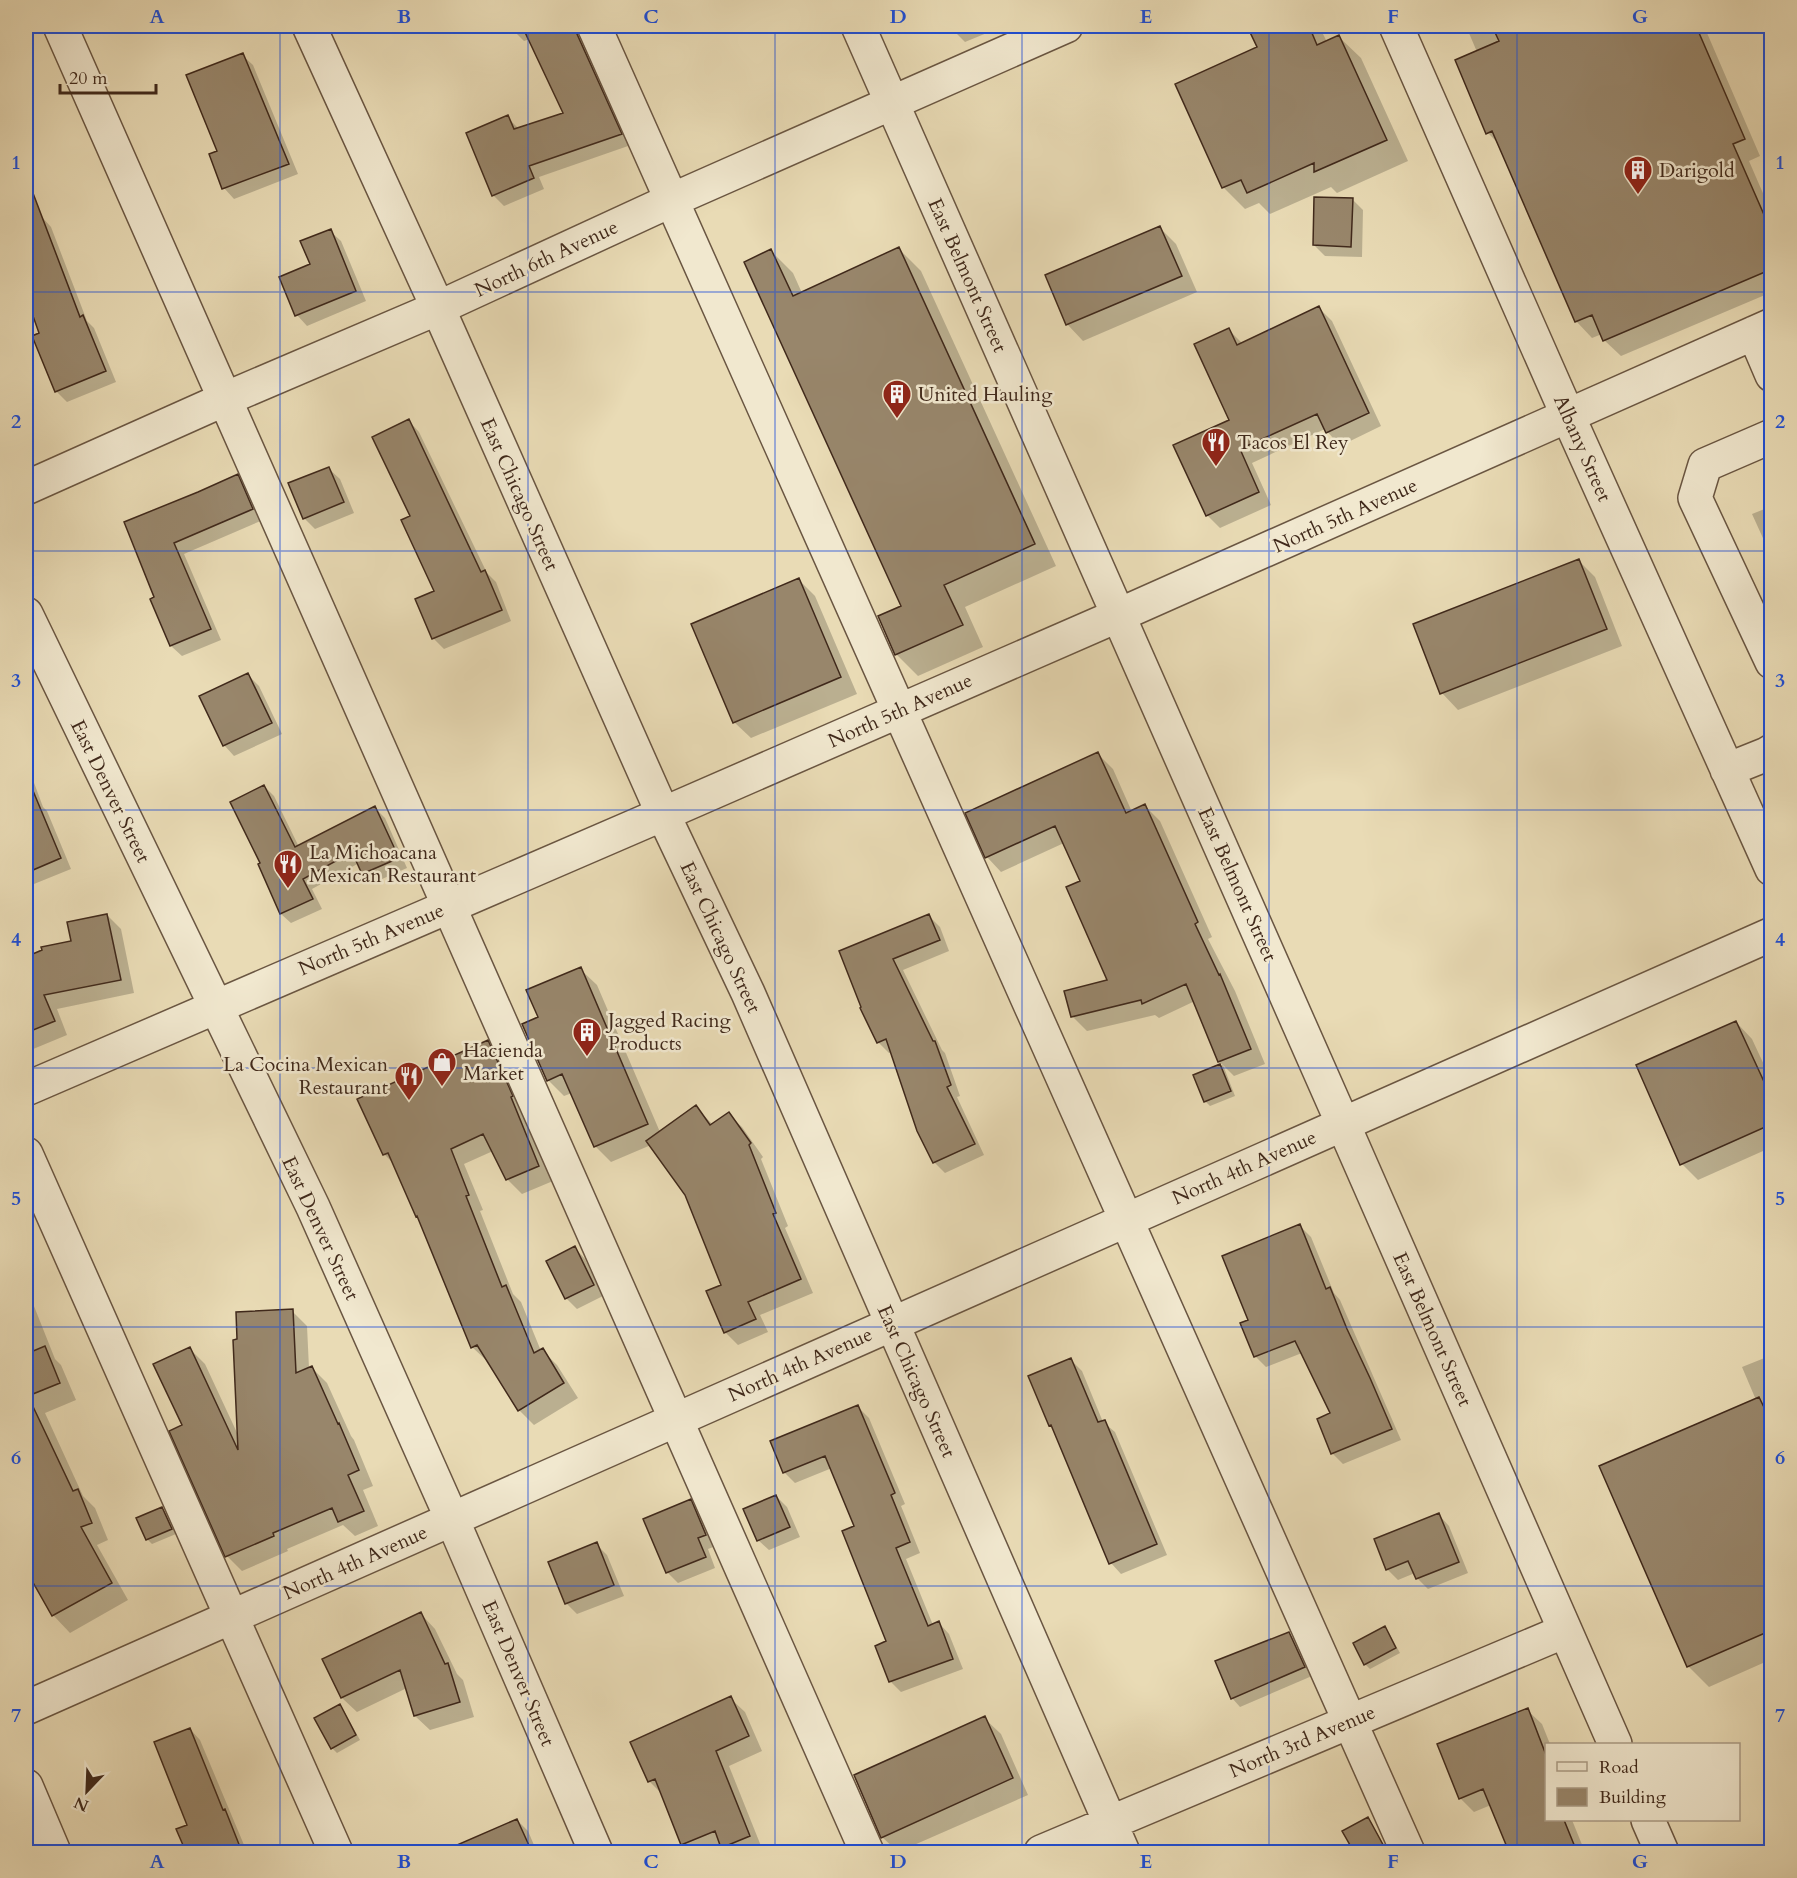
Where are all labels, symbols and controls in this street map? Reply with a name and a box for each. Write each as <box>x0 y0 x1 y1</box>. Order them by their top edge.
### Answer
text: A <box>149 3 165 30</box>
text: B <box>397 3 411 30</box>
text: C <box>643 3 659 30</box>
text: D <box>889 3 907 30</box>
text: E <box>1140 3 1152 30</box>
text: F <box>1387 3 1399 30</box>
text: G <box>1632 3 1648 30</box>
scale bar <box>60 57 156 95</box>
text: 20 m <box>69 66 108 91</box>
text: 1 <box>11 149 21 176</box>
text: 1 <box>1775 149 1785 176</box>
building icon: Darigold <box>1622 154 1654 196</box>
place label: Darigold <box>1659 157 1735 184</box>
street label: East Belmont Street <box>921 194 1014 357</box>
street label: North 6th Avenue <box>470 213 622 304</box>
building icon: United Hauling <box>881 378 913 420</box>
place label: United Hauling <box>918 381 1053 408</box>
street label: Albany Street <box>1547 391 1618 506</box>
text: 2 <box>11 408 21 435</box>
text: 2 <box>1775 408 1785 435</box>
street label: East Chicago Street <box>474 414 566 575</box>
restaurant icon: Tacos El Rey <box>1200 426 1232 468</box>
place label: Tacos El Rey <box>1237 429 1349 456</box>
street label: North 5th Avenue <box>1269 471 1422 559</box>
street label: North 5th Avenue <box>824 666 977 754</box>
text: 3 <box>11 667 21 694</box>
text: 3 <box>1775 667 1785 694</box>
street label: East Denver Street <box>64 715 157 868</box>
street label: East Belmont Street <box>1191 803 1284 966</box>
place label: La Michoacana Mexican Restaurant <box>309 839 477 889</box>
restaurant icon: La Michoacana Mexican Restaurant <box>272 848 304 890</box>
street label: East Chicago Street <box>674 857 768 1018</box>
street label: North 5th Avenue <box>294 897 448 982</box>
text: 4 <box>11 926 21 953</box>
text: 4 <box>1775 926 1785 953</box>
place label: Jagged Racing Products <box>605 1007 732 1057</box>
building icon: Jagged Racing Products <box>571 1016 603 1058</box>
place label: Hacienda Market <box>463 1037 543 1087</box>
shop icon: Hacienda Market <box>426 1046 458 1088</box>
place label: La Cocina Mexican Restaurant <box>223 1051 389 1101</box>
restaurant icon: La Cocina Mexican Restaurant <box>393 1060 425 1102</box>
street label: North 4th Avenue <box>1168 1123 1321 1211</box>
street label: East Denver Street <box>275 1152 366 1305</box>
text: 5 <box>11 1185 21 1212</box>
text: 5 <box>1775 1185 1785 1212</box>
street label: East Belmont Street <box>1386 1248 1479 1411</box>
street label: East Chicago Street <box>871 1301 963 1462</box>
street label: North 4th Avenue <box>724 1320 877 1408</box>
text: 6 <box>11 1444 21 1471</box>
text: 6 <box>1775 1444 1785 1471</box>
street label: North 4th Avenue <box>279 1518 432 1606</box>
street label: East Denver Street <box>476 1596 562 1751</box>
street label: North 3rd Avenue <box>1225 1699 1379 1784</box>
text: 7 <box>11 1702 21 1729</box>
text: 7 <box>1775 1702 1785 1729</box>
legend <box>1545 1743 1740 1821</box>
text: Road <box>1599 1755 1639 1780</box>
north arrow <box>57 1761 117 1821</box>
text: Building <box>1599 1785 1667 1810</box>
text: N <box>71 1791 92 1817</box>
text: A <box>149 1848 165 1875</box>
text: B <box>397 1848 411 1875</box>
text: C <box>643 1848 659 1875</box>
text: D <box>889 1848 907 1875</box>
text: E <box>1140 1848 1152 1875</box>
text: F <box>1387 1848 1399 1875</box>
text: G <box>1632 1848 1648 1875</box>

